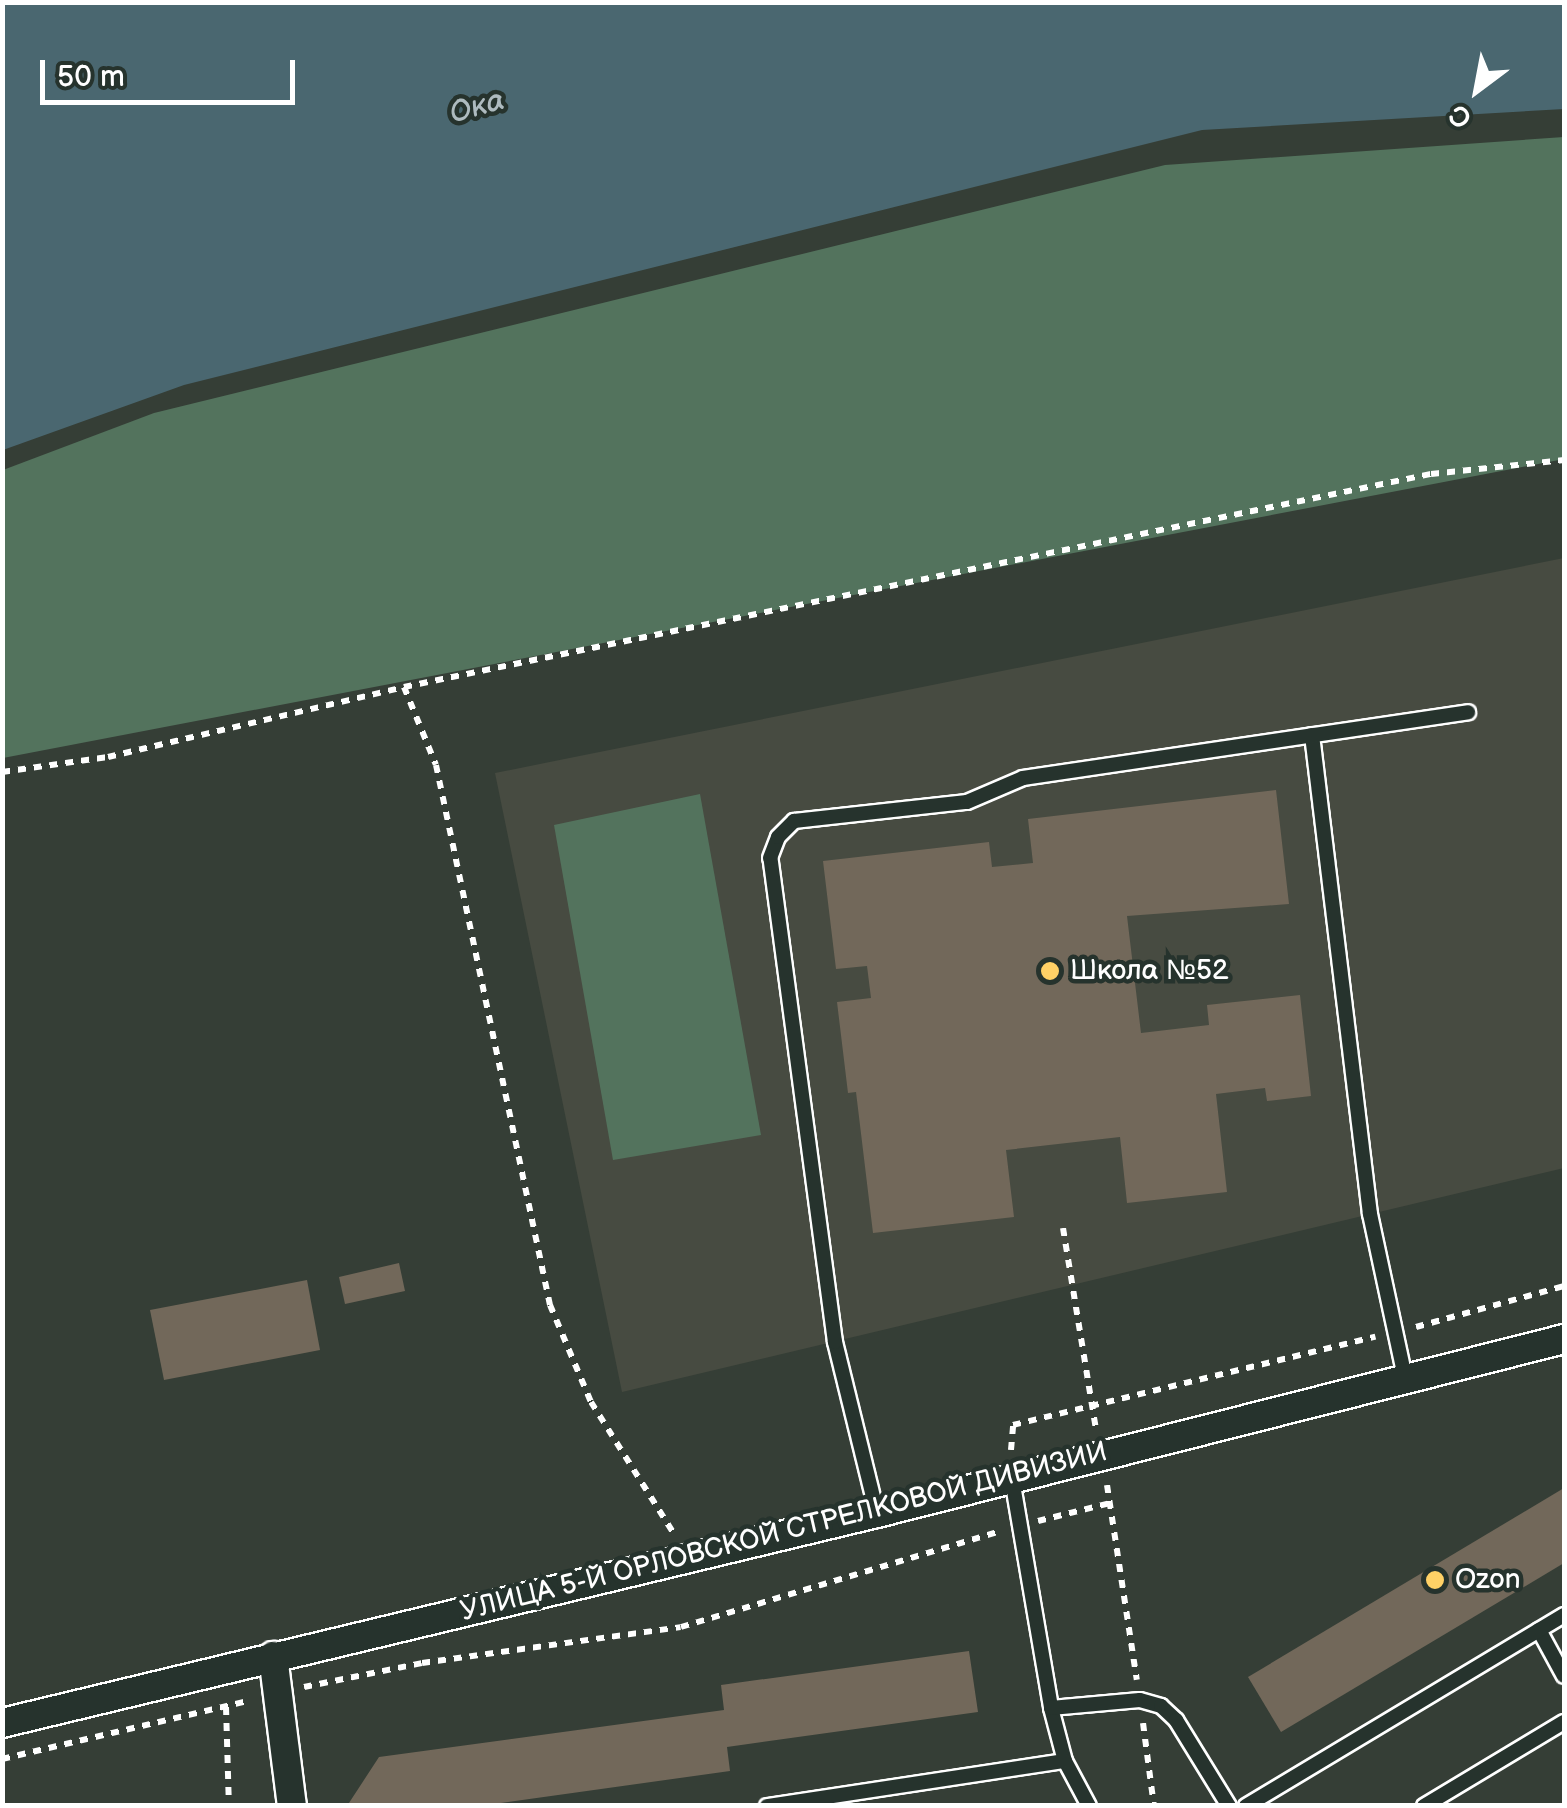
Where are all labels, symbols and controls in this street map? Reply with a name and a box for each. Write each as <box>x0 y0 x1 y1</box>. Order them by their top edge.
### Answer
scale bar <box>45 40 300 102</box>
north arrow <box>1427 40 1527 140</box>
text: 50 m <box>57 59 125 95</box>
water label: Ока <box>445 82 509 132</box>
text: С <box>1444 97 1478 135</box>
place label: Школа №52 <box>1070 954 1228 988</box>
marker: Школа №52 <box>1039 960 1061 982</box>
street label: УЛИЦА 5-Й ОРЛОВСКОЙ СТРЕЛКОВОЙ ДИВИЗИИ <box>457 1435 1111 1629</box>
place label: Ozon <box>1455 1563 1521 1597</box>
marker: Ozon <box>1424 1569 1446 1591</box>

